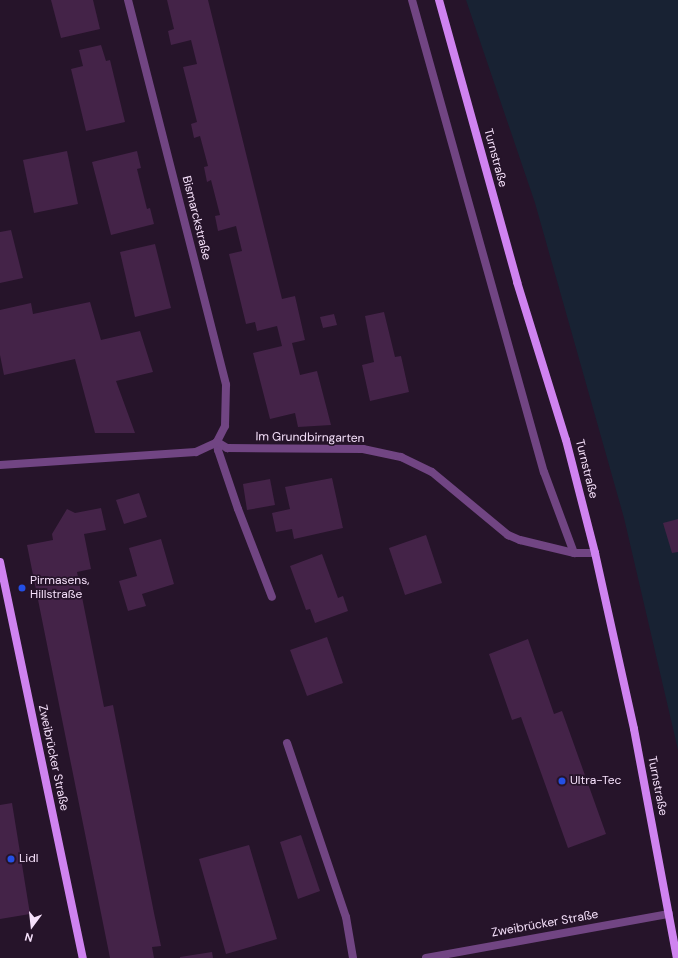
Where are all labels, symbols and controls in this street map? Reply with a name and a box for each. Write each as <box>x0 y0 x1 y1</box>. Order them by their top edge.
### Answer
street label: Turnstraße <box>480 127 510 189</box>
street label: Bismarckstraße <box>179 174 213 262</box>
street label: Im Grundbirngarten <box>255 430 365 446</box>
street label: Turnstraße <box>572 438 600 500</box>
place label: Pirmasens, Hillstraße <box>30 574 89 602</box>
marker: Pirmasens, Hillstraße <box>17 583 27 593</box>
street label: Zweibrücker Straße <box>35 704 71 812</box>
street label: Turnstraße <box>644 755 670 817</box>
place label: Ultra-Tec <box>570 774 621 788</box>
marker: Ultra-Tec <box>557 776 567 786</box>
place label: Lidl <box>19 852 38 866</box>
marker: Lidl <box>6 854 16 864</box>
north arrow <box>12 906 52 946</box>
street label: Zweibrücker Straße <box>491 908 599 940</box>
text: N <box>23 930 35 945</box>

